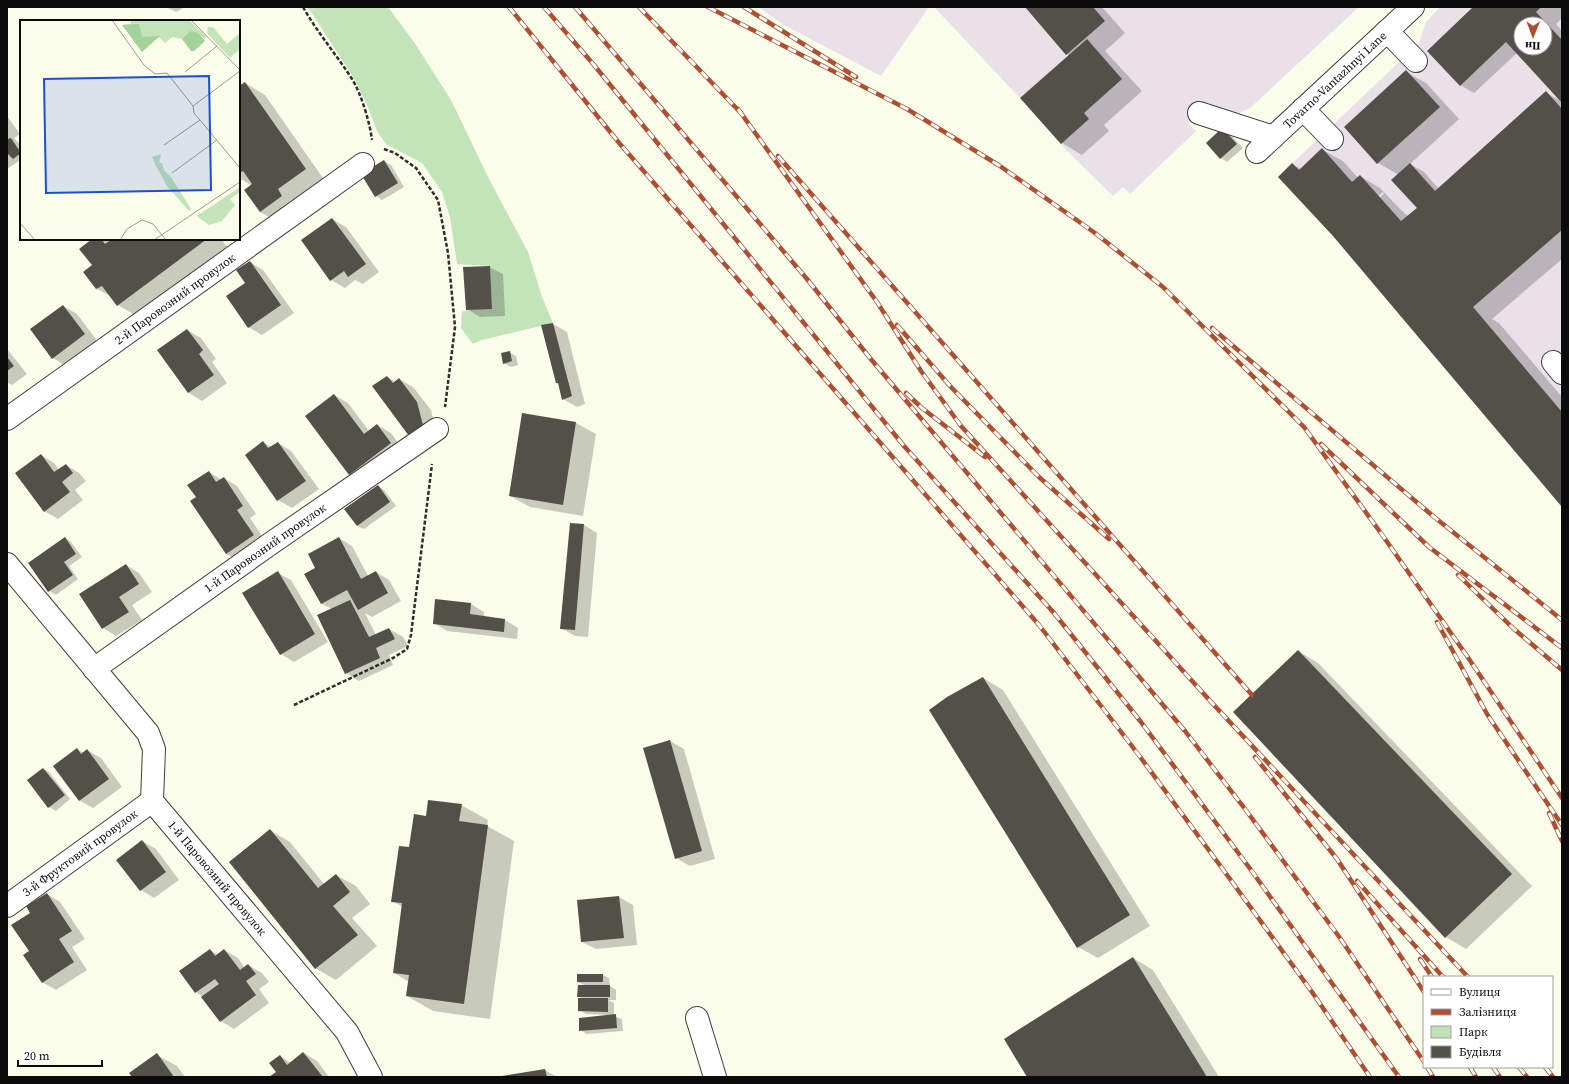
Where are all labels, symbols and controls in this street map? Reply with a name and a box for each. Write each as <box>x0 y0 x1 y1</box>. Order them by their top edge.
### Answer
north arrow <box>1513 16 1553 56</box>
inset map <box>20 20 240 240</box>
street label: Tovarno-Vantazhnyi Lane <box>1280 28 1390 132</box>
text: Пн <box>1525 38 1541 53</box>
street label: 2-й Паровозний провулок <box>111 250 239 348</box>
street label: 1-й Паровозний провулок <box>201 500 329 596</box>
street label: 3-й Фруктовий провулок <box>19 806 141 900</box>
street label: 1-й Паровозний провулок <box>164 817 270 939</box>
legend <box>1423 976 1553 1068</box>
text: Вулиця <box>1459 984 1500 1000</box>
text: Залізниця <box>1459 1004 1517 1020</box>
text: Парк <box>1459 1024 1488 1040</box>
scale bar <box>18 1042 102 1068</box>
text: Будівля <box>1459 1044 1502 1060</box>
text: 20 m <box>24 1048 50 1064</box>

